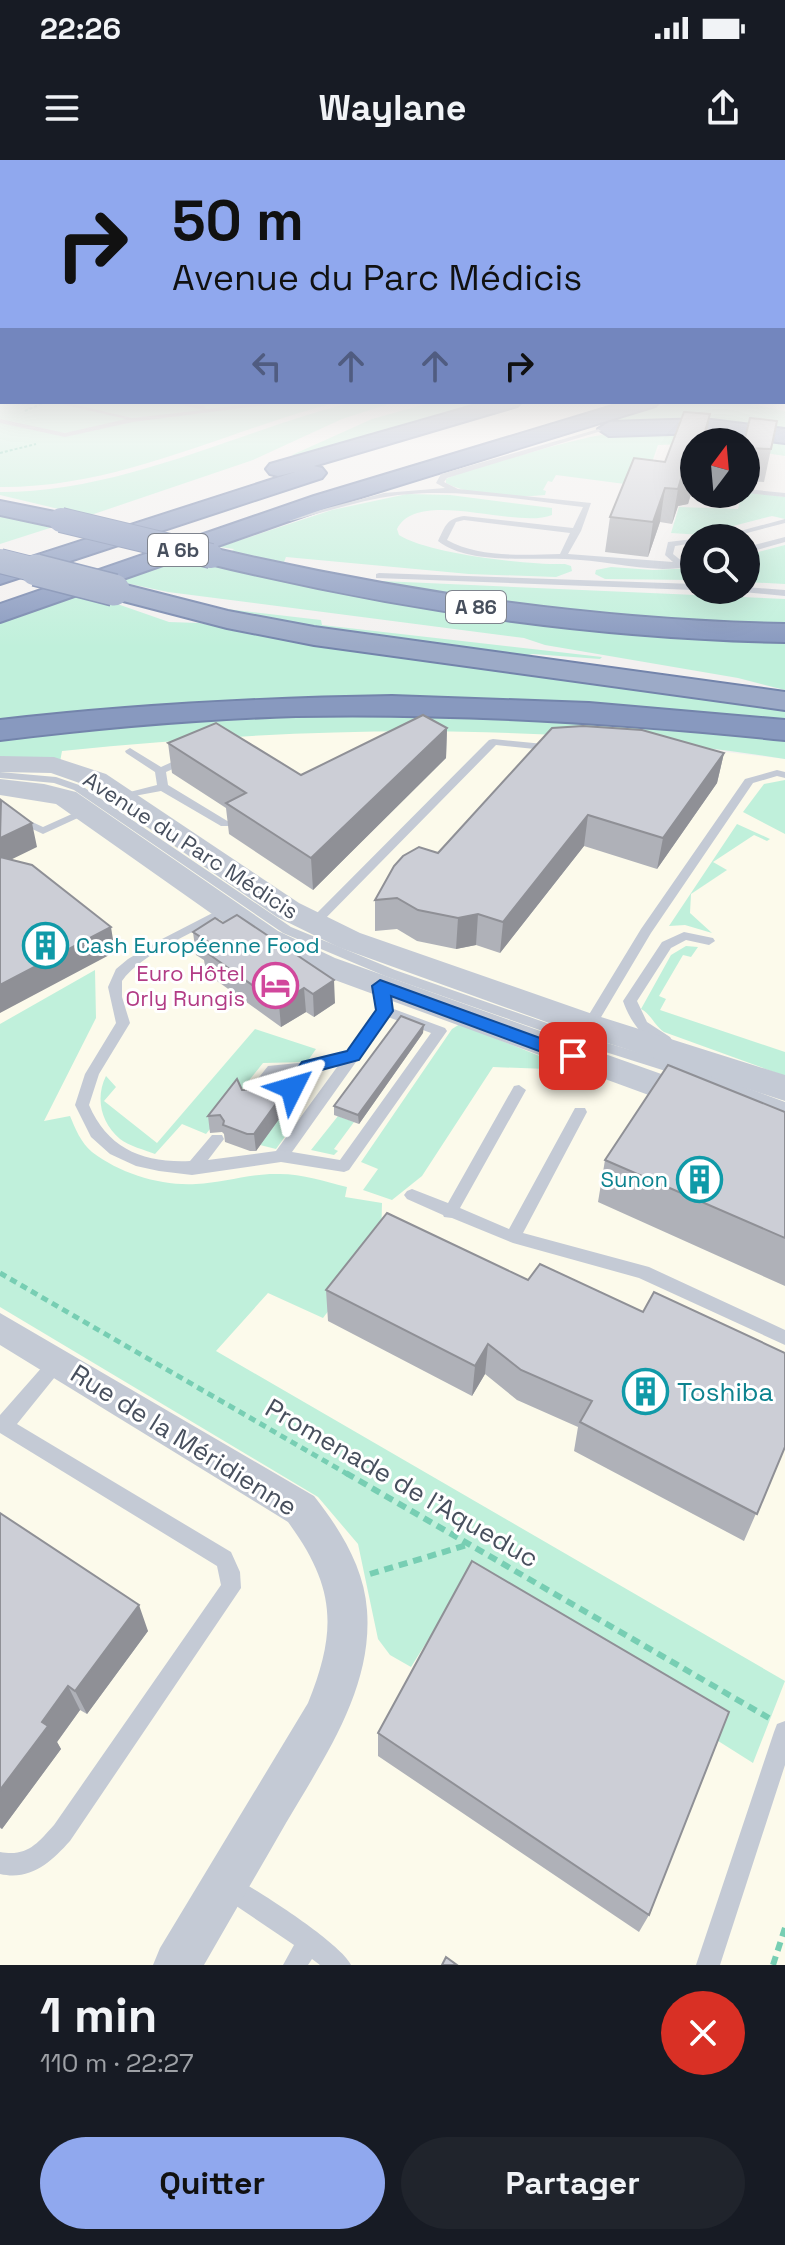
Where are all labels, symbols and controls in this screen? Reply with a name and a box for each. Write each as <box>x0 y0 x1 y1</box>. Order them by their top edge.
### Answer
text: 22:26 <box>40 9 121 48</box>
text: Waylane <box>319 85 466 131</box>
icon: menu <box>40 86 84 130</box>
icon: share <box>701 86 745 130</box>
text: 50 m <box>172 185 304 256</box>
icon: right <box>40 192 144 296</box>
text: Avenue du Parc Médicis <box>172 255 582 301</box>
icon: left <box>245 344 289 388</box>
icon: ahead <box>329 344 373 388</box>
icon: ahead <box>413 344 457 388</box>
icon: right <box>497 344 541 388</box>
north arrow <box>680 428 760 508</box>
map controls <box>680 428 760 604</box>
button: search <box>680 524 760 604</box>
road number: A 6b <box>148 534 208 566</box>
road number: A 86 <box>446 591 506 623</box>
street label: Avenue du Parc Médicis <box>78 765 304 925</box>
building icon: Cash Européenne Food <box>21 921 69 969</box>
place label: Cash Européenne Food <box>76 931 320 959</box>
place label: Euro Hôtel Orly Rungis <box>126 959 245 1012</box>
hotel icon: Euro Hôtel Orly Rungis <box>252 962 300 1010</box>
pin <box>539 1022 607 1090</box>
icon: arrive <box>551 1034 595 1078</box>
position arrow <box>250 1046 334 1130</box>
building icon: Sunon <box>675 1155 723 1203</box>
place label: Sunon <box>600 1165 668 1193</box>
street label: Rue de la Méridienne <box>64 1356 304 1524</box>
building icon: Toshiba <box>622 1368 670 1416</box>
place label: Toshiba <box>677 1375 773 1409</box>
street label: Promenade de l'Aqueduc <box>259 1391 545 1575</box>
text: 1 min <box>40 1985 157 2046</box>
button: close <box>661 1991 745 2075</box>
text: 110 m · 22:27 <box>40 2046 194 2080</box>
button: Quitter <box>40 2137 385 2229</box>
button: Partager <box>401 2137 745 2229</box>

